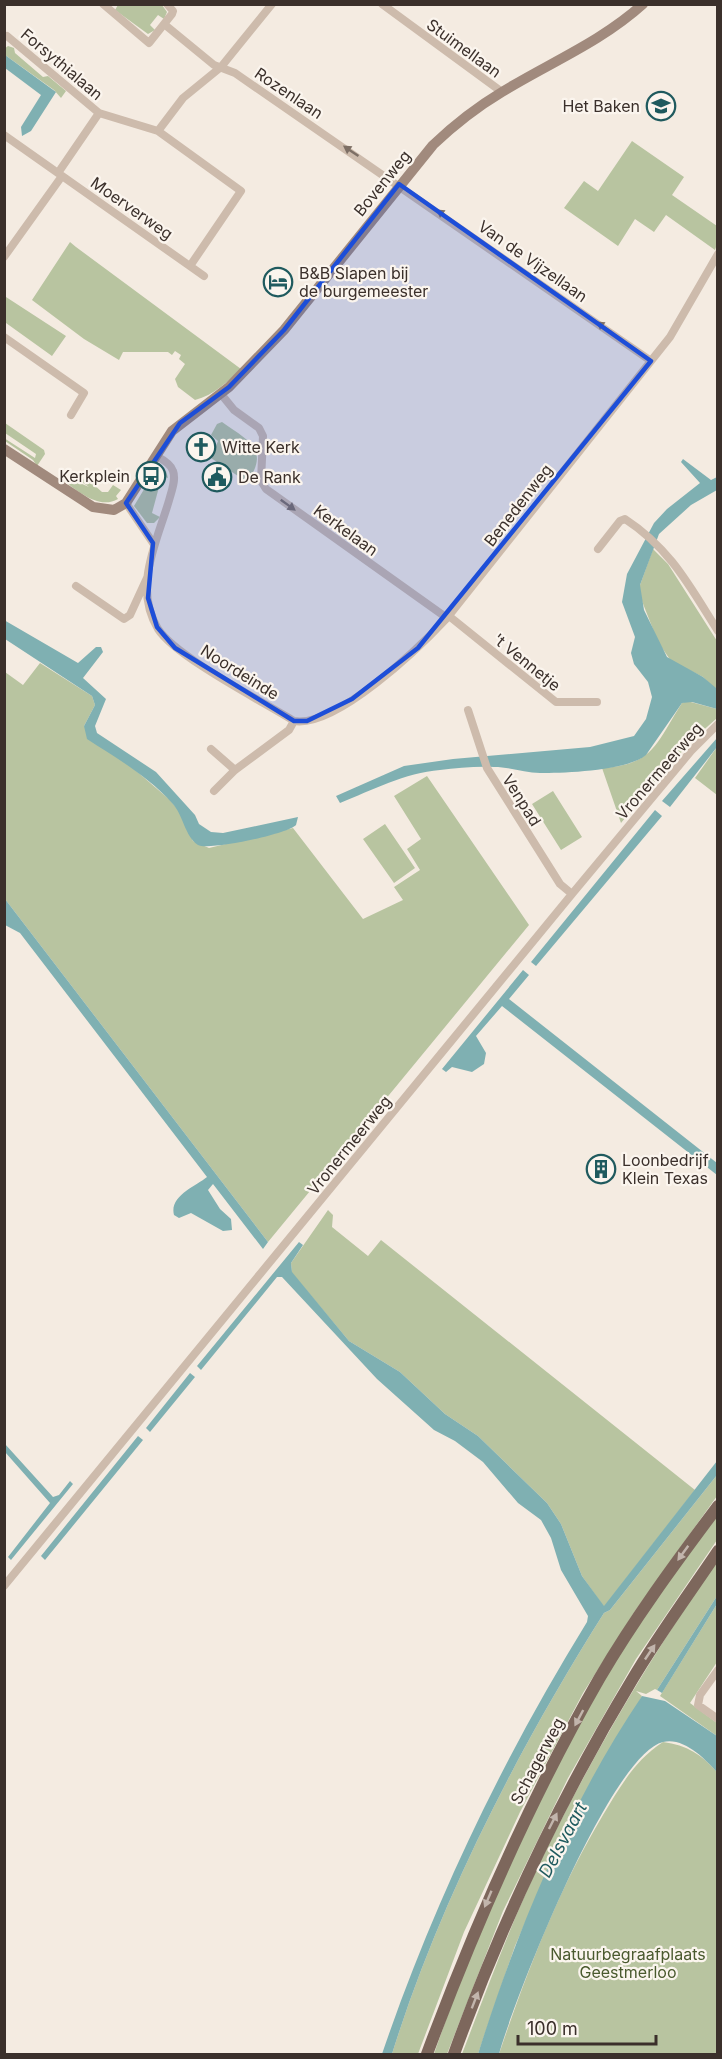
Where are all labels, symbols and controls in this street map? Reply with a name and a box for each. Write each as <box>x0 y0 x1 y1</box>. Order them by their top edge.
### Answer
street label: Stuimellaan <box>423 14 505 82</box>
street label: Forsythialaan <box>17 24 107 104</box>
street label: Rozenlaan <box>251 63 327 123</box>
school or university icon: Het Baken <box>645 90 677 122</box>
place label: Het Baken <box>562 96 640 116</box>
one-way arrow <box>342 146 359 157</box>
street label: Bovenweg <box>349 146 415 220</box>
street label: Moerverweg <box>87 172 177 244</box>
one-way arrow <box>436 210 452 221</box>
street label: Van de Vijzellaan <box>475 216 591 306</box>
place label: B&B Slapen bij de burgemeester <box>299 263 428 301</box>
hotel icon: B&B Slapen bij de burgemeester <box>262 266 294 298</box>
one-way arrow <box>596 321 612 333</box>
church icon: Witte Kerk <box>185 431 217 463</box>
place label: Witte Kerk <box>222 437 300 457</box>
bus stop icon: Kerkplein <box>135 460 167 492</box>
street label: Benedenweg <box>480 460 556 550</box>
public building icon: De Rank <box>201 461 233 493</box>
place label: Kerkplein <box>59 466 130 486</box>
place label: De Rank <box>238 467 301 487</box>
one-way arrow <box>279 499 295 511</box>
street label: Kerkelaan <box>310 500 382 560</box>
street label: 't Vennetje <box>489 629 565 695</box>
street label: Noordeinde <box>197 640 283 704</box>
street label: Vronermeerweg <box>611 718 707 824</box>
street label: Venpad <box>498 770 546 830</box>
street label: Vronermeerweg <box>303 1091 395 1199</box>
place label: Loonbedrijf Klein Texas <box>622 1150 709 1188</box>
building icon: Loonbedrijf Klein Texas <box>585 1153 617 1185</box>
one-way arrow <box>677 1545 689 1561</box>
one-way arrow <box>645 1644 656 1661</box>
one-way arrow <box>574 1709 583 1726</box>
street label: Schagerweg <box>506 1714 568 1808</box>
water label: Delsvaart <box>534 1798 592 1881</box>
one-way arrow <box>549 1813 558 1830</box>
one-way arrow <box>483 1890 493 1908</box>
park label: Natuurbegraafplaats Geestmerloo <box>550 1944 706 1982</box>
one-way arrow <box>470 1991 480 2009</box>
scale bar <box>518 2008 656 2046</box>
text: 100 m <box>527 2018 578 2039</box>

